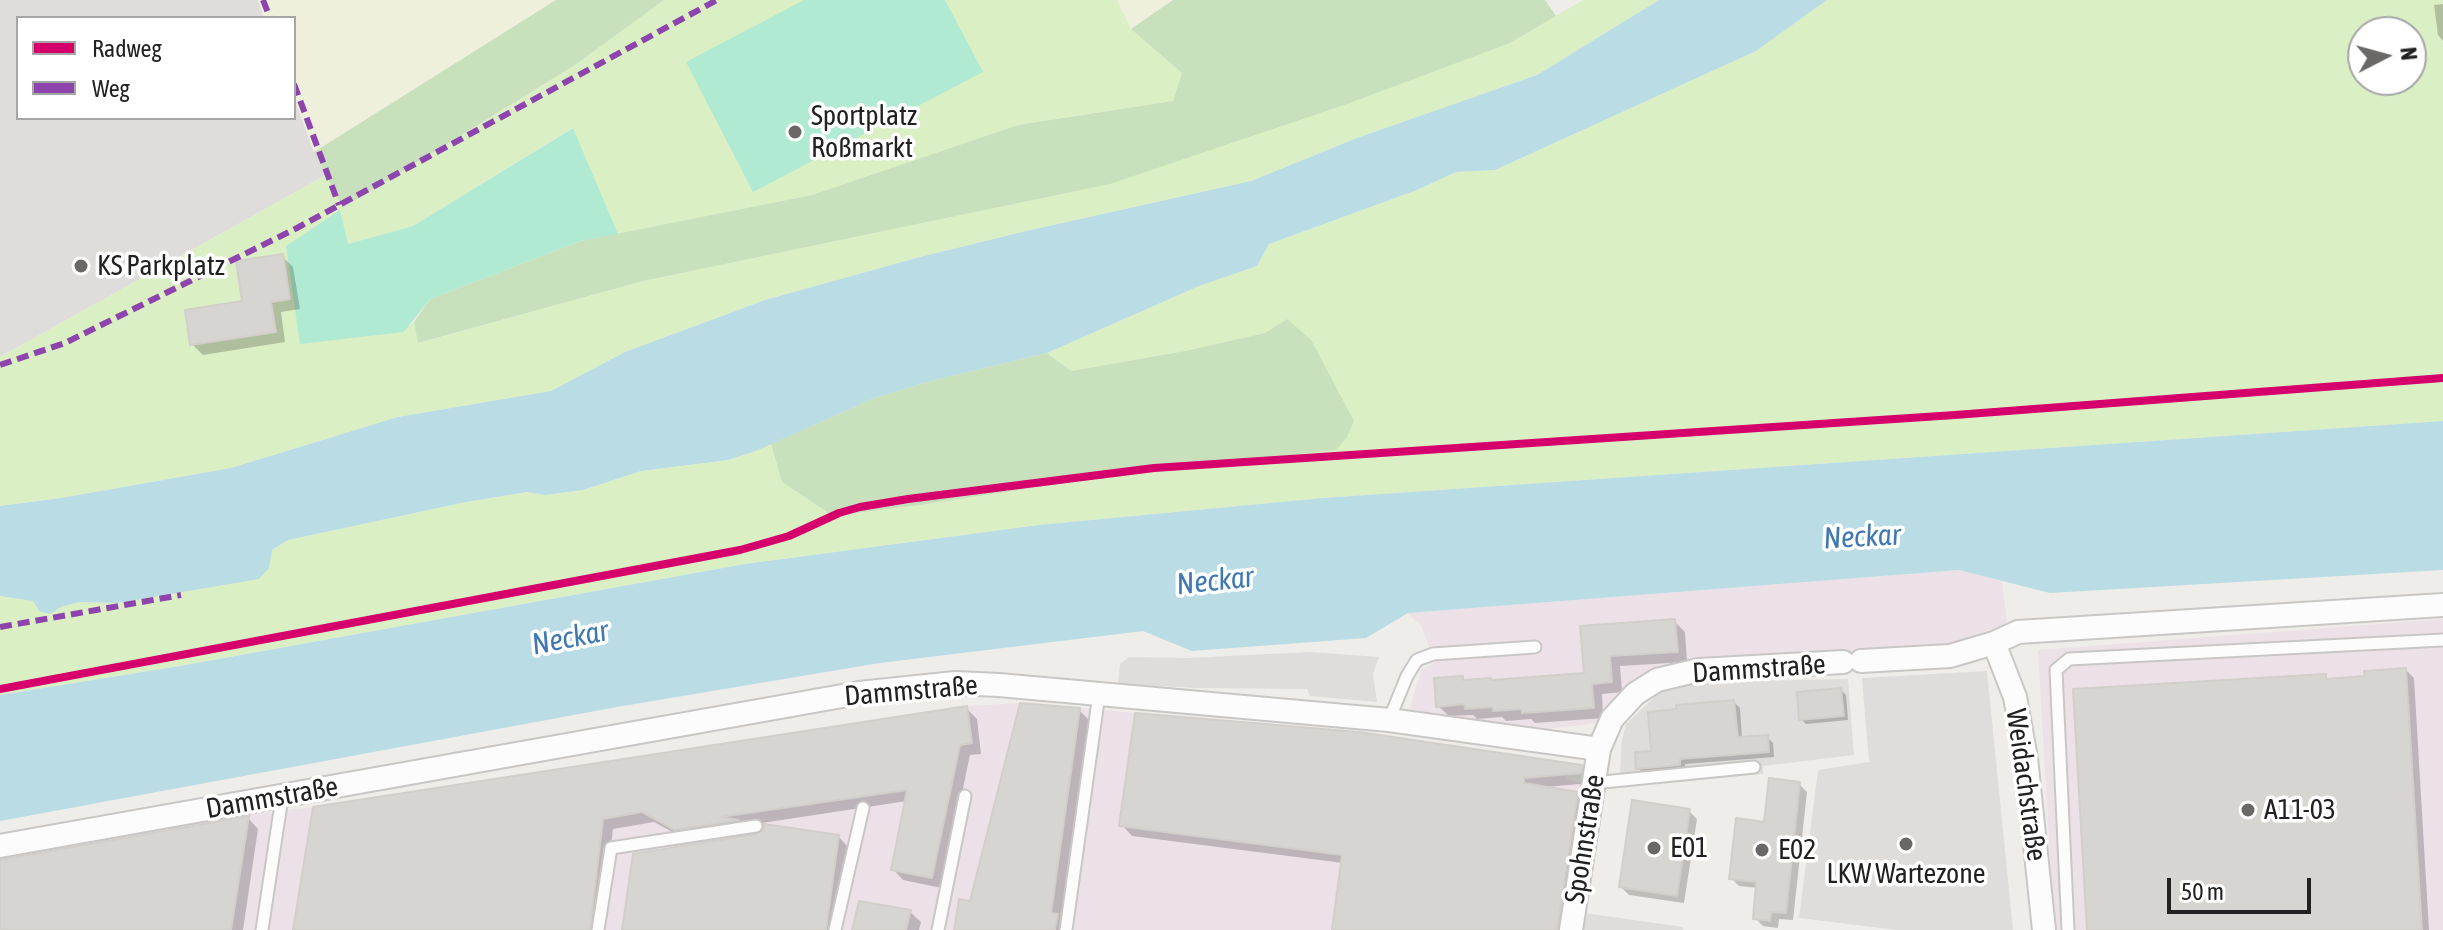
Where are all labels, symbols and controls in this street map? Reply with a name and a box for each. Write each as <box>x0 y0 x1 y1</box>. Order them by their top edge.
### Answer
legend <box>16 16 296 120</box>
north arrow <box>2347 16 2427 96</box>
text: Radweg <box>92 35 162 62</box>
text: N <box>2395 46 2422 62</box>
text: Weg <box>92 75 130 102</box>
place label: Sportplatz Roßmarkt <box>811 99 917 165</box>
marker: Sportplatz Roßmarkt <box>786 123 804 141</box>
place label: KS Parkplatz <box>97 249 225 283</box>
marker: KS Parkplatz <box>72 257 90 275</box>
water label: Neckar <box>1823 517 1901 557</box>
water label: Neckar <box>1175 559 1255 603</box>
water label: Neckar <box>529 613 611 663</box>
street label: Dammstraße <box>1691 648 1827 690</box>
street label: Dammstraße <box>843 668 979 714</box>
street label: Weidachstraße <box>1999 707 2053 863</box>
street label: Dammstraße <box>203 770 341 826</box>
street label: Spohnstraße <box>1558 772 1612 906</box>
place label: A11-03 <box>2264 793 2336 827</box>
marker: A11-03 <box>2239 801 2257 819</box>
place label: E01 <box>1670 831 1708 865</box>
place label: E02 <box>1778 833 1816 867</box>
marker: LKW Wartezone <box>1897 835 1915 853</box>
marker: E01 <box>1645 839 1663 857</box>
marker: E02 <box>1753 841 1771 859</box>
place label: LKW Wartezone <box>1827 857 1985 891</box>
scale bar <box>2171 862 2315 912</box>
text: 50 m <box>2181 878 2224 905</box>

